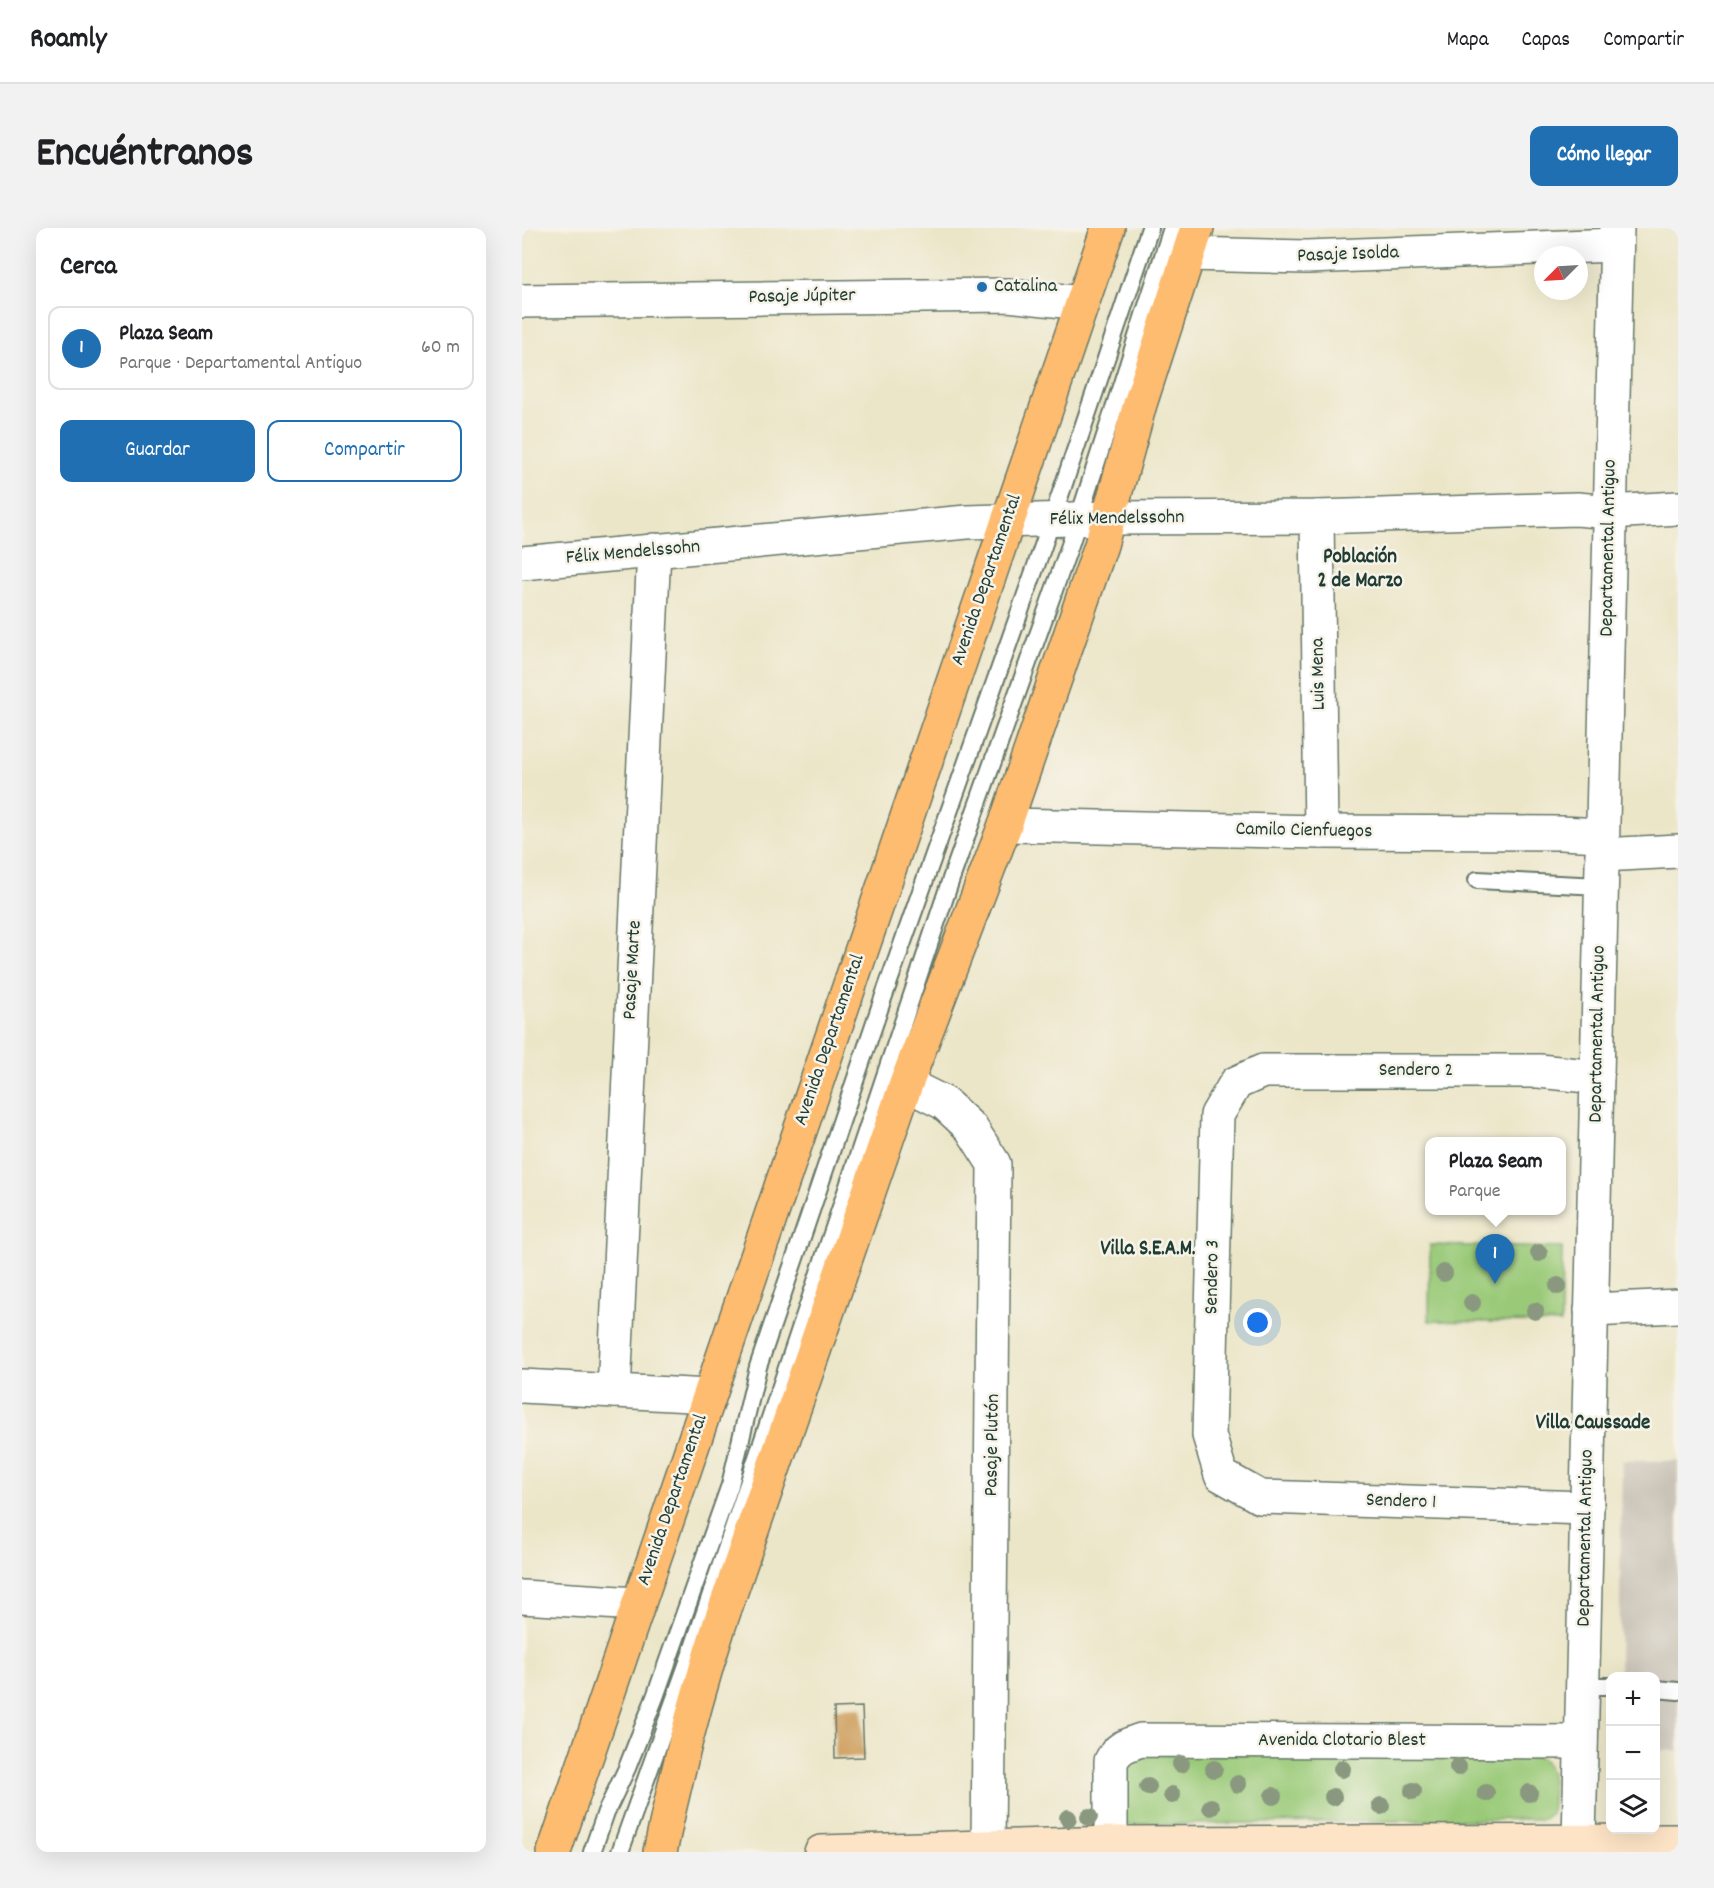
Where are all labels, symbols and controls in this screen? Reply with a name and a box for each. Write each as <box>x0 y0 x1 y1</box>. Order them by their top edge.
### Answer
text: Roamly <box>30 21 106 61</box>
text: Mapa <box>1447 26 1489 56</box>
text: Capas <box>1522 26 1570 56</box>
text: Compartir <box>1603 26 1684 56</box>
text: Encuéntranos <box>36 126 254 186</box>
button: Cómo llegar <box>1530 126 1678 186</box>
street label: Pasaje Isolda <box>1297 239 1400 271</box>
north arrow <box>1534 246 1588 300</box>
text: Cerca <box>60 249 117 286</box>
place label: Catalina <box>994 273 1058 301</box>
marker: Catalina <box>975 280 989 294</box>
street label: Pasaje Júpiter <box>748 282 856 312</box>
text: Plaza Seam <box>119 319 213 350</box>
text: 1 <box>79 334 84 362</box>
text: 60 m <box>421 334 460 362</box>
text: Parque · Departamental Antiguo <box>119 350 362 378</box>
button: Guardar <box>60 420 255 482</box>
button: Compartir <box>267 420 462 482</box>
street label: Departamental Antiguo <box>1593 459 1625 637</box>
street label: Avenida Departamental <box>945 490 1030 669</box>
street label: Félix Mendelssohn <box>1049 504 1185 534</box>
street label: Félix Mendelssohn <box>565 533 701 573</box>
district label: Población 2 de Marzo <box>1317 543 1403 597</box>
street label: Luis Mena <box>1304 637 1334 711</box>
street label: Camilo Cienfuegos <box>1235 816 1373 846</box>
street label: Pasaje Marte <box>616 919 650 1020</box>
street label: Departamental Antiguo <box>1582 945 1614 1123</box>
street label: Avenida Departamental <box>788 950 873 1129</box>
street label: Sendero 2 <box>1379 1057 1453 1085</box>
popup <box>1425 1137 1566 1215</box>
text: Plaza Seam <box>1448 1147 1543 1178</box>
text: Parque <box>1448 1178 1501 1206</box>
pin: 1 <box>1476 1234 1514 1284</box>
district label: Villa S.E.A.M. <box>1100 1235 1196 1265</box>
street label: Sendero 3 <box>1198 1239 1228 1315</box>
your location <box>1243 1308 1272 1337</box>
street label: Pasaje Plutón <box>978 1393 1008 1497</box>
district label: Villa Caussade <box>1536 1409 1650 1439</box>
street label: Avenida Departamental <box>631 1410 716 1589</box>
street label: Departamental Antiguo <box>1570 1449 1602 1627</box>
street label: Sendero 1 <box>1365 1487 1437 1517</box>
map controls <box>1606 1672 1660 1834</box>
button: + <box>1606 1672 1660 1726</box>
button: − <box>1606 1726 1660 1780</box>
street label: Avenida Clotario Blest <box>1258 1727 1426 1755</box>
button: layers <box>1606 1780 1660 1834</box>

